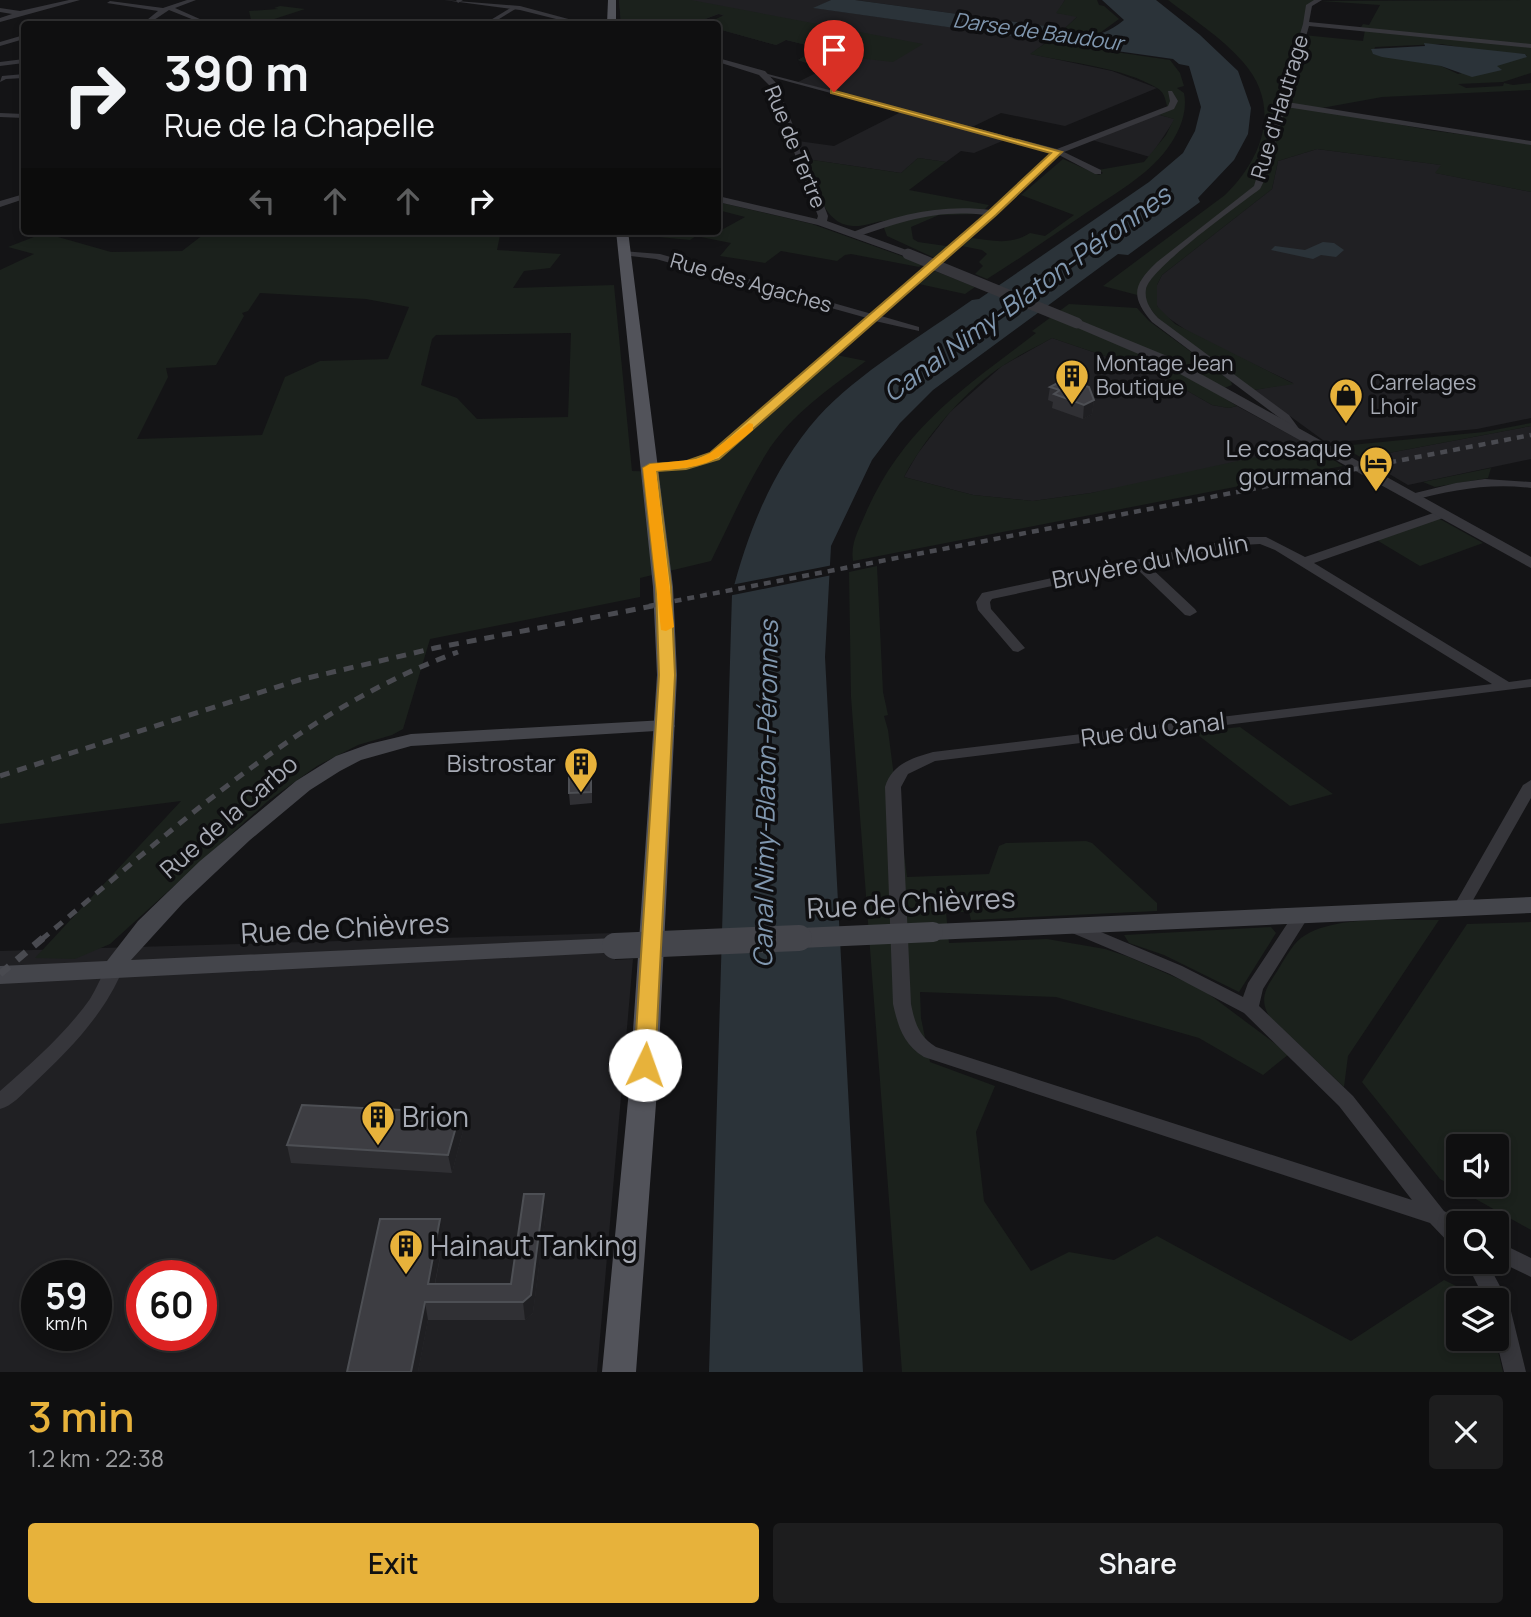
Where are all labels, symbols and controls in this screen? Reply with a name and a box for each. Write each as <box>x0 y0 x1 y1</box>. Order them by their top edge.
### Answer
water label: Darse de Baudour <box>951 5 1127 57</box>
pin <box>804 20 864 92</box>
icon: arrive <box>815 31 853 69</box>
street label: Rue d'Hautrage <box>1244 31 1314 182</box>
text: 390 m <box>164 39 309 106</box>
icon: right <box>49 49 140 140</box>
street label: Rue de Tertre <box>759 81 833 212</box>
text: Rue de la Chapelle <box>164 103 435 147</box>
water label: Canal Nimy-Blaton-Péronnes <box>875 175 1179 410</box>
icon: left <box>243 182 281 220</box>
icon: ahead <box>316 182 354 220</box>
icon: ahead <box>389 182 427 220</box>
icon: right <box>462 182 500 220</box>
street label: Rue des Agaches <box>667 246 835 319</box>
place label: Montage Jean Boutique <box>1096 349 1233 401</box>
building icon: Montage Jean Boutique <box>1053 357 1091 406</box>
place label: Carrelages Lhoir <box>1370 368 1476 420</box>
shop icon: Carrelages Lhoir <box>1327 376 1365 425</box>
place label: Le cosaque gourmand <box>1225 431 1352 492</box>
hotel icon: Le cosaque gourmand <box>1357 444 1395 493</box>
street label: Bruyère du Moulin <box>1049 525 1250 596</box>
water label: Canal Nimy-Blaton-Péronnes <box>744 618 786 968</box>
street label: Rue du Canal <box>1079 703 1227 754</box>
building icon: Bistrostar <box>562 745 600 794</box>
place label: Bistrostar <box>447 746 556 779</box>
street label: Rue de la Carbo <box>152 747 304 885</box>
street label: Rue de Chièvres <box>806 878 1016 926</box>
street label: Rue de Chièvres <box>240 903 450 951</box>
position arrow <box>608 1028 682 1102</box>
place label: Brion <box>402 1097 469 1135</box>
building icon: Brion <box>359 1098 397 1147</box>
map controls <box>1446 1134 1509 1351</box>
button: sound <box>1446 1134 1509 1197</box>
button: search <box>1446 1211 1509 1274</box>
place label: Hainaut Tanking <box>430 1226 637 1264</box>
building icon: Hainaut Tanking <box>387 1227 425 1276</box>
speed limit sign: 60 <box>126 1260 217 1351</box>
text: 59 <box>45 1272 88 1320</box>
button: layers <box>1446 1288 1509 1351</box>
text: km/h <box>46 1311 87 1335</box>
text: 3 min <box>28 1387 134 1445</box>
button: close <box>1429 1395 1503 1469</box>
text: 1.2 km · 22:38 <box>28 1442 164 1474</box>
button: Exit <box>28 1523 759 1603</box>
button: Share <box>773 1523 1503 1603</box>

